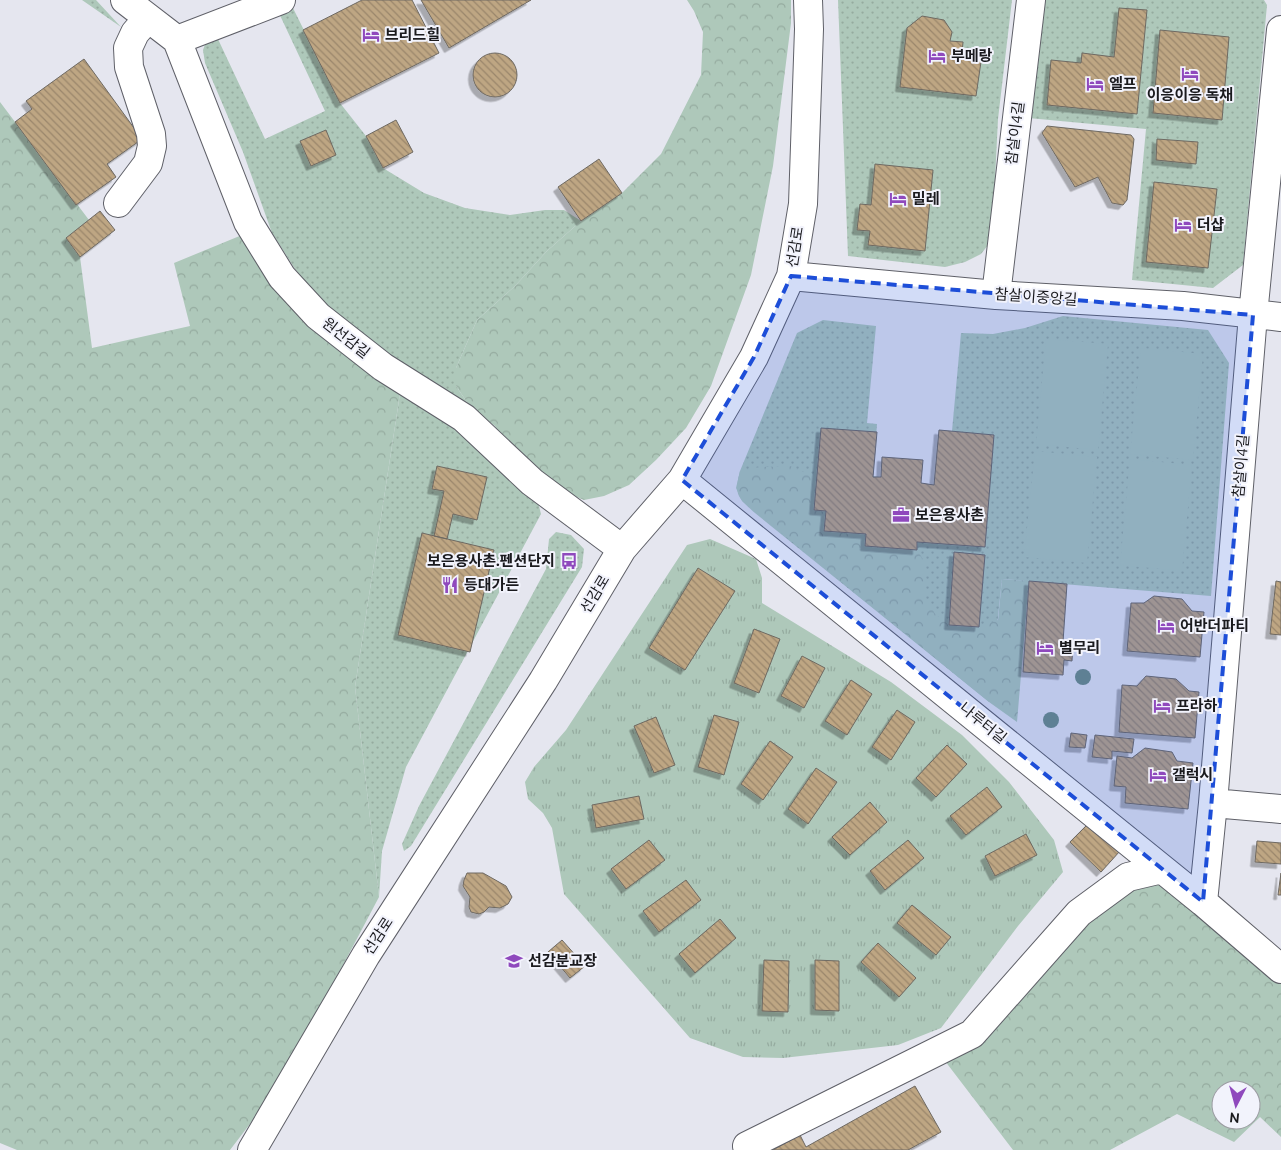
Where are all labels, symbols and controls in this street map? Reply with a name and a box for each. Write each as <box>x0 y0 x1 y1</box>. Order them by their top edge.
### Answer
hotel icon: 브리드힐 <box>361 25 381 45</box>
place label: 브리드힐 <box>385 26 440 43</box>
hotel icon: 부메랑 <box>927 46 947 66</box>
place label: 부메랑 <box>951 47 993 64</box>
hotel icon: 이응이응 독채 <box>1180 64 1200 84</box>
hotel icon: 엘프 <box>1085 74 1105 94</box>
place label: 엘프 <box>1109 75 1137 92</box>
place label: 이응이응 독채 <box>1147 86 1233 103</box>
street label: 참살이4길 <box>1002 100 1027 166</box>
hotel icon: 밀레 <box>888 189 908 209</box>
place label: 밀레 <box>912 190 940 207</box>
hotel icon: 더샵 <box>1173 215 1193 235</box>
place label: 더샵 <box>1197 216 1225 233</box>
street label: 선감로 <box>783 225 806 269</box>
street label: 참살이중앙길 <box>994 285 1078 308</box>
street label: 원선감길 <box>319 314 373 361</box>
street label: 참살이4길 <box>1229 434 1252 498</box>
office icon: 보은용사촌 <box>891 505 911 525</box>
place label: 보은용사촌 <box>915 506 984 523</box>
bus stop icon: 보은용사촌.펜션단지 <box>559 551 579 571</box>
place label: 보은용사촌.펜션단지 <box>427 552 555 569</box>
street label: 선감로 <box>577 572 613 616</box>
restaurant icon: 등대가든 <box>440 575 460 595</box>
place label: 등대가든 <box>464 576 519 593</box>
hotel icon: 어반더파티 <box>1156 616 1176 636</box>
place label: 어반더파티 <box>1180 617 1249 634</box>
hotel icon: 별무리 <box>1035 638 1055 658</box>
place label: 별무리 <box>1059 639 1100 656</box>
hotel icon: 프라하 <box>1152 696 1172 716</box>
place label: 프라하 <box>1176 697 1218 714</box>
street label: 나루터길 <box>957 699 1010 747</box>
hotel icon: 갤럭시 <box>1148 765 1168 785</box>
place label: 갤럭시 <box>1172 766 1213 783</box>
street label: 선감로 <box>359 914 396 958</box>
school or university icon: 선감분교장 <box>504 951 524 971</box>
place label: 선감분교장 <box>528 952 597 969</box>
north arrow <box>1211 1080 1261 1130</box>
text: N <box>1229 1109 1241 1126</box>

